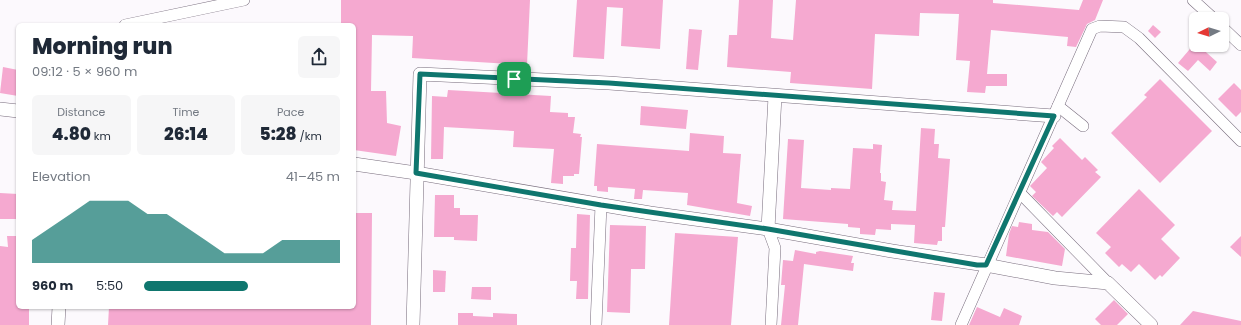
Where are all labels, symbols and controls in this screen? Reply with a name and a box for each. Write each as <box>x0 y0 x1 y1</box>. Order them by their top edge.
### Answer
north arrow <box>1189 12 1229 52</box>
map controls <box>1189 12 1229 52</box>
text: Morning run <box>32 31 173 62</box>
button: share <box>298 36 340 78</box>
text: 09:12 · 5 × 960 m <box>32 62 137 81</box>
pin <box>497 62 531 96</box>
icon: arrive <box>503 68 525 90</box>
text: Distance <box>57 104 105 120</box>
text: Time <box>173 104 199 120</box>
text: Pace <box>277 104 304 120</box>
text: 4.80 <box>52 122 91 146</box>
text: 26:14 <box>164 122 208 146</box>
text: 5:28 <box>260 122 297 146</box>
text: km <box>91 128 111 144</box>
text: /km <box>297 128 322 144</box>
text: Elevation <box>32 167 91 186</box>
text: 41–45 m <box>286 167 340 186</box>
text: 960 m <box>32 276 73 295</box>
text: 5:50 <box>96 276 123 295</box>

